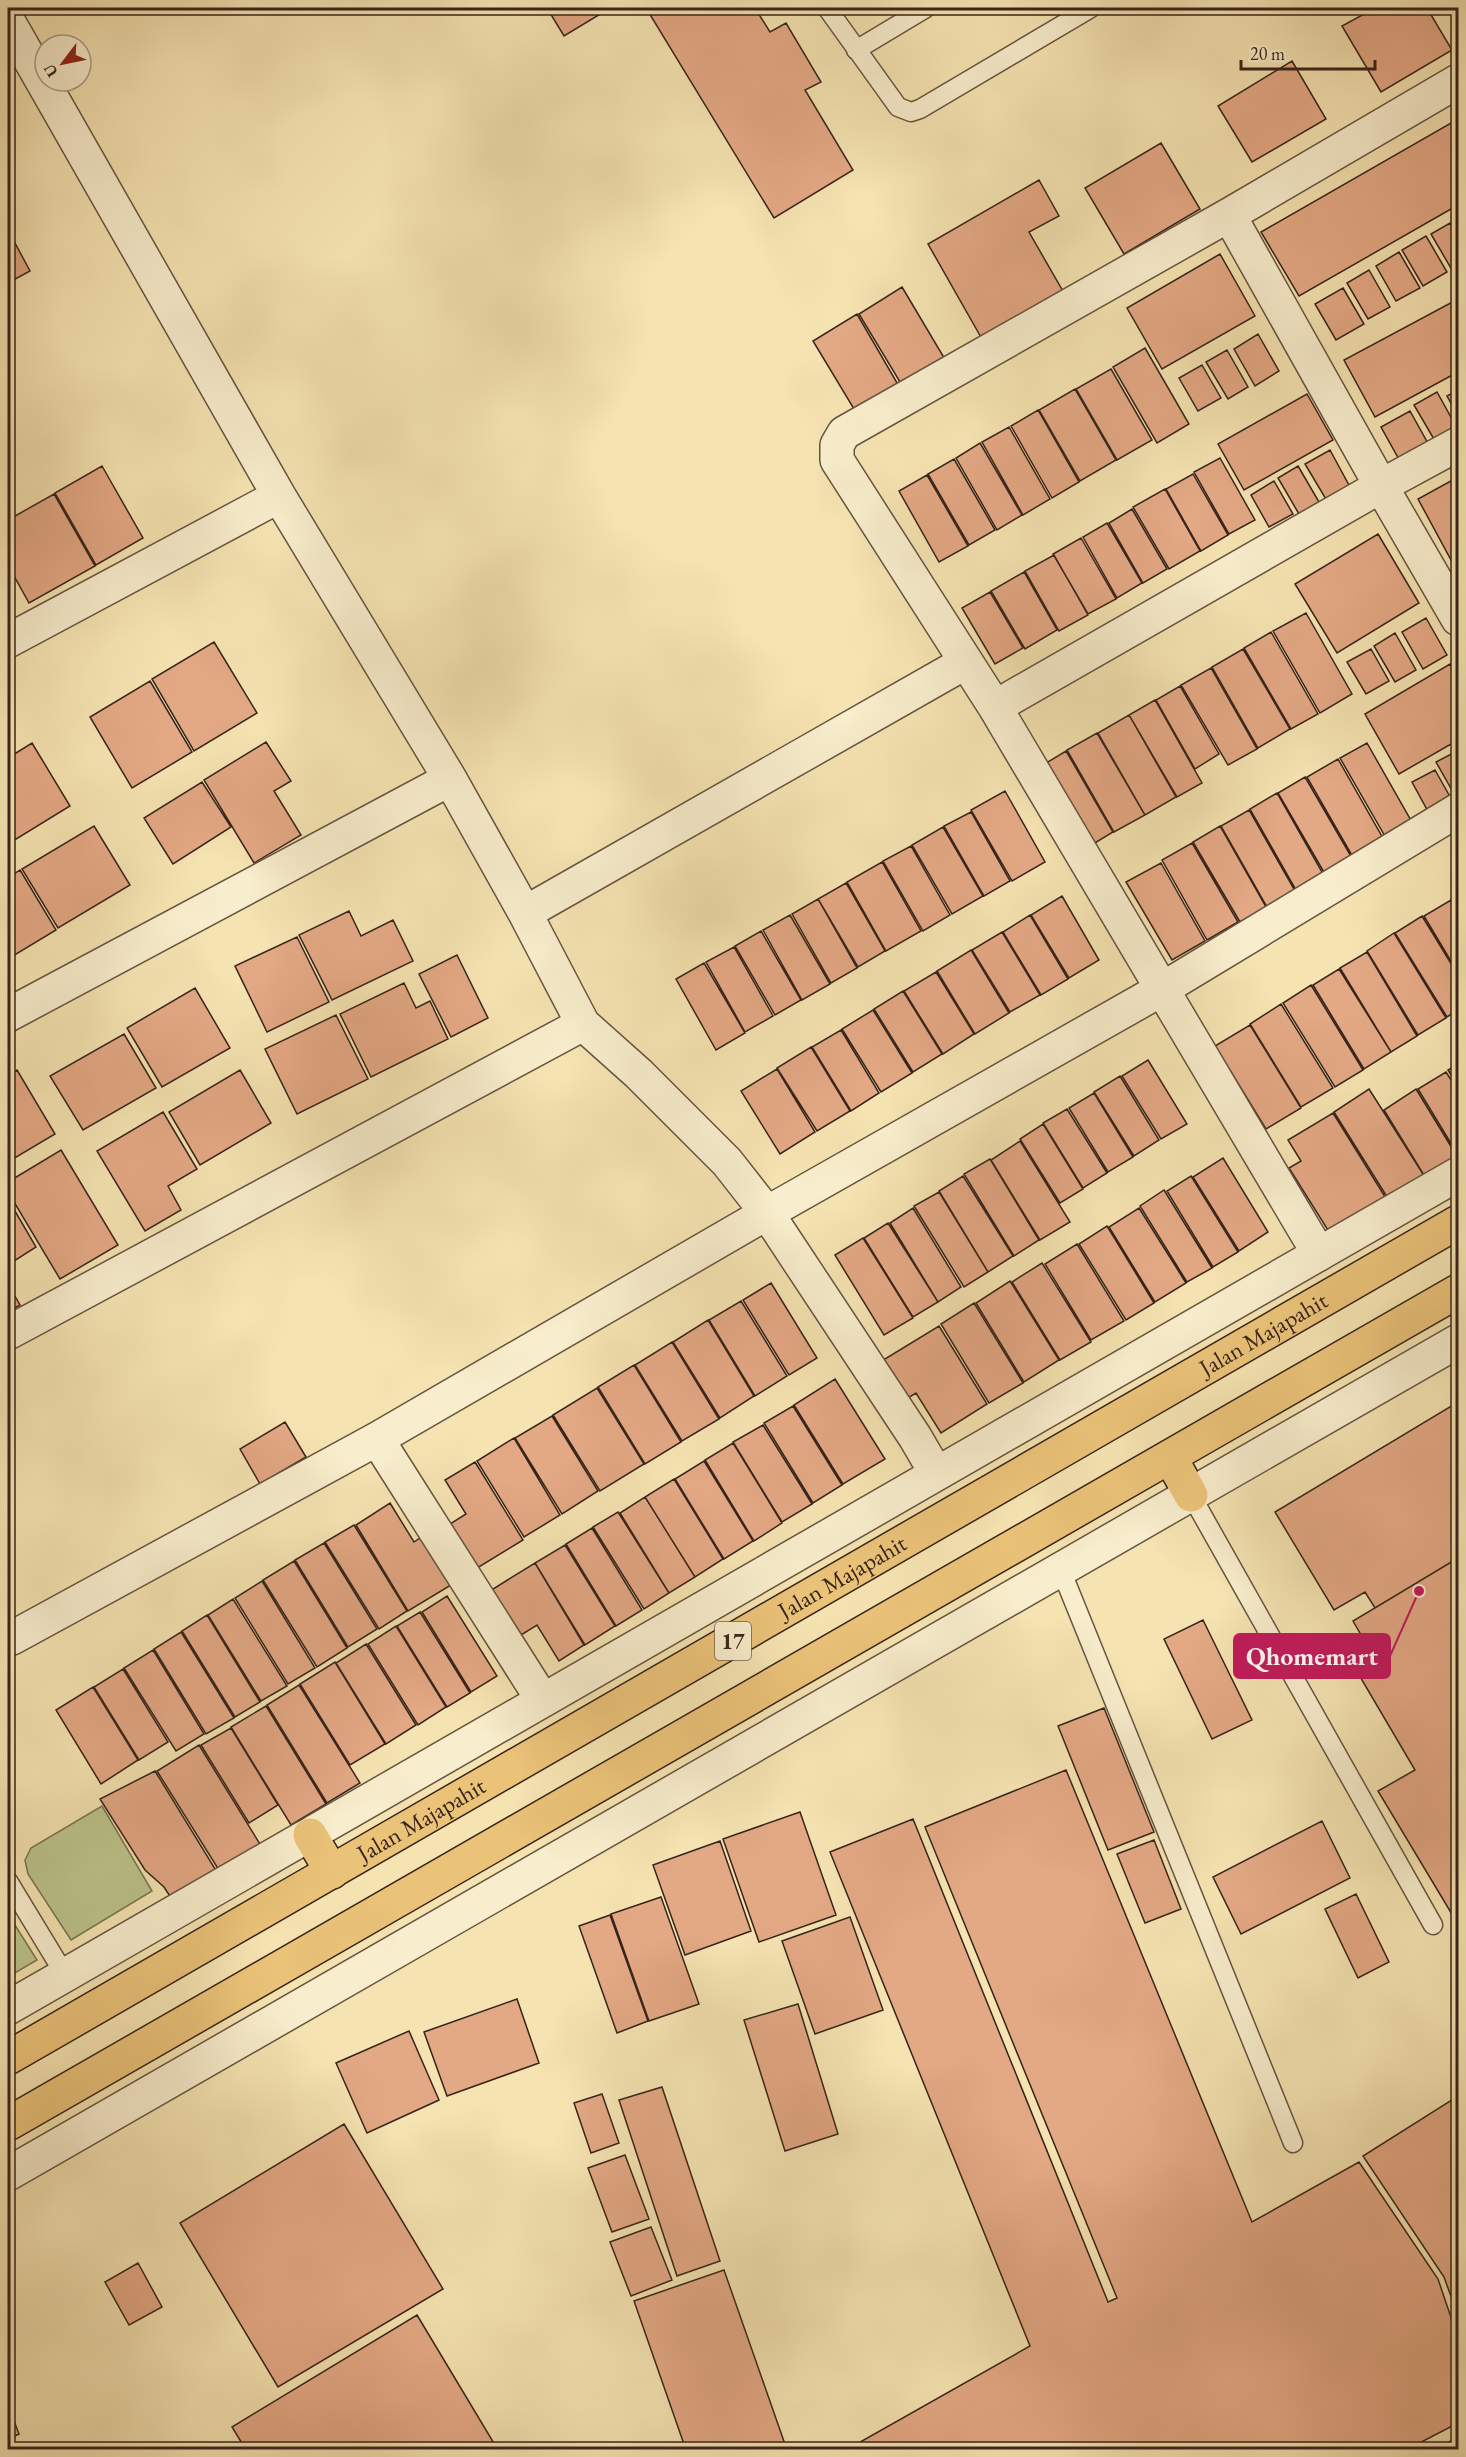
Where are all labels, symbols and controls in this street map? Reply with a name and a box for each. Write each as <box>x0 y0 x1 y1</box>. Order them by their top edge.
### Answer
north arrow <box>33 33 93 93</box>
scale bar <box>1241 33 1374 71</box>
text: 20 m <box>1250 42 1285 65</box>
text: U <box>39 60 63 81</box>
street label: Jalan Majapahit <box>1191 1284 1333 1384</box>
street label: Jalan Majapahit <box>770 1527 912 1627</box>
road number: 17 <box>715 1622 751 1660</box>
callout: Qhomemart <box>1234 1634 1390 1678</box>
text: Qhomemart <box>1246 1639 1378 1673</box>
street label: Jalan Majapahit <box>349 1770 491 1870</box>

